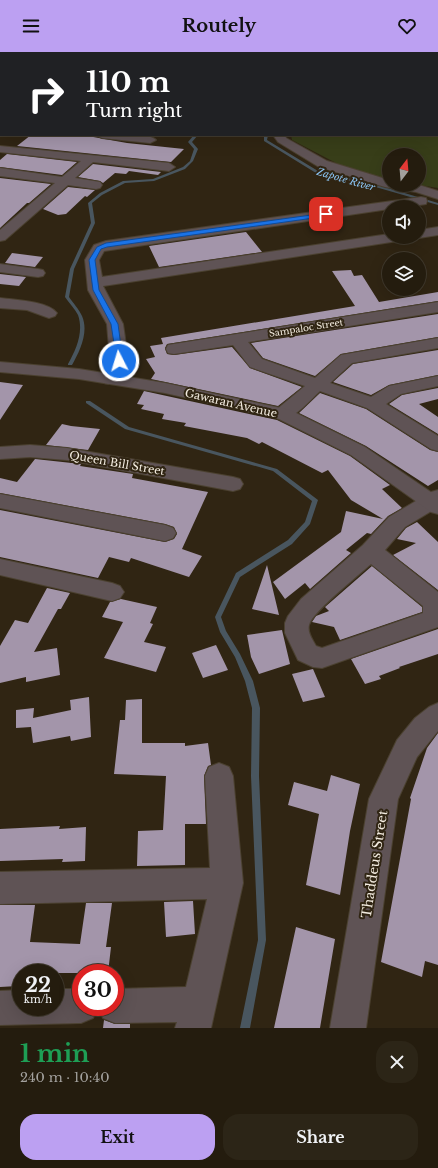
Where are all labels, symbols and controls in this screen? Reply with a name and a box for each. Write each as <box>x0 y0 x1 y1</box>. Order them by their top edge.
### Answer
icon: menu <box>20 15 42 37</box>
text: Routely <box>182 15 256 37</box>
icon: heart <box>396 15 418 37</box>
text: 110 m <box>86 65 170 100</box>
icon: right <box>20 68 72 120</box>
text: Turn right <box>86 100 182 122</box>
north arrow <box>382 148 426 192</box>
map controls <box>382 148 426 296</box>
water label: Zapote River <box>314 165 377 194</box>
pin <box>309 197 343 231</box>
button: sound <box>382 200 426 244</box>
icon: arrive <box>315 203 337 225</box>
button: layers <box>382 252 426 296</box>
street label: Sampaloc Street <box>268 316 344 339</box>
position arrow <box>98 340 140 382</box>
street label: Gawaran Avenue <box>183 386 279 420</box>
street label: Queen Bill Street <box>68 448 167 478</box>
street label: Thaddeus Street <box>358 809 391 919</box>
speed limit sign: 30 <box>72 964 124 1016</box>
text: 22 <box>25 973 51 997</box>
text: km/h <box>24 993 52 1006</box>
text: 1 min <box>20 1039 90 1068</box>
button: close <box>376 1041 418 1083</box>
text: 240 m · 10:40 <box>20 1069 109 1086</box>
button: Exit <box>20 1114 215 1160</box>
button: Share <box>223 1114 418 1160</box>

